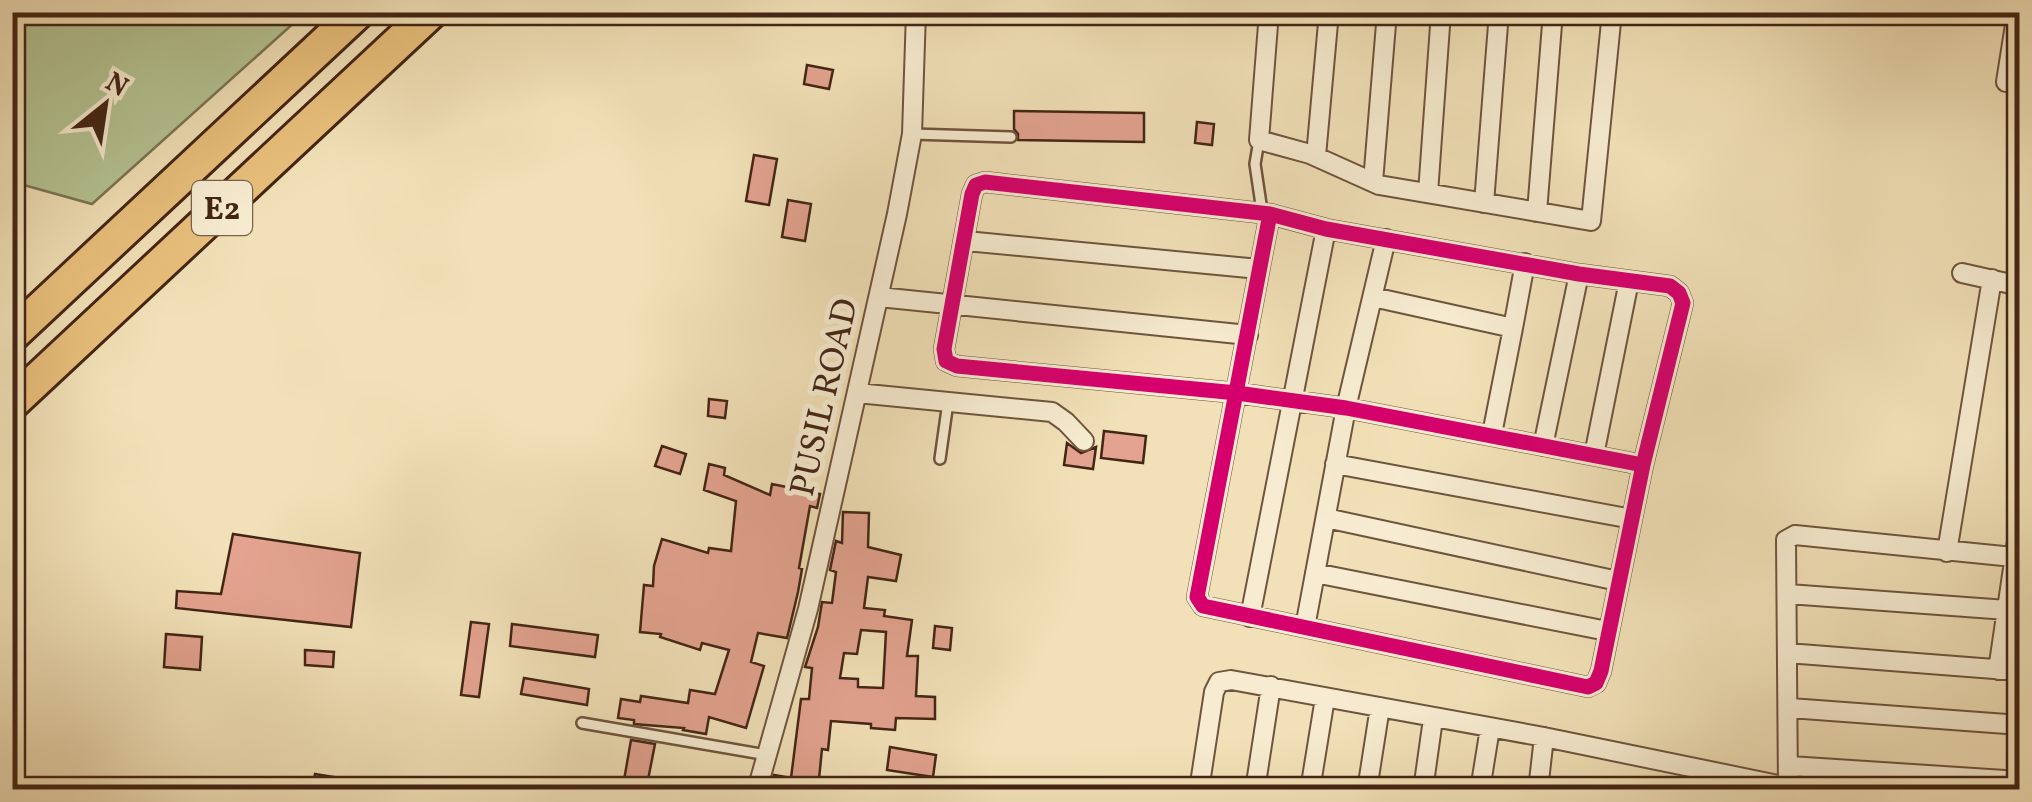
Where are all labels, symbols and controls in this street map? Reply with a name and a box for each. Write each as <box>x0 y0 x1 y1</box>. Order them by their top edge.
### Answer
north arrow <box>55 55 155 155</box>
text: N <box>98 64 135 107</box>
road number: E2 <box>192 181 252 235</box>
street label: PUSIL ROAD <box>780 294 872 501</box>

